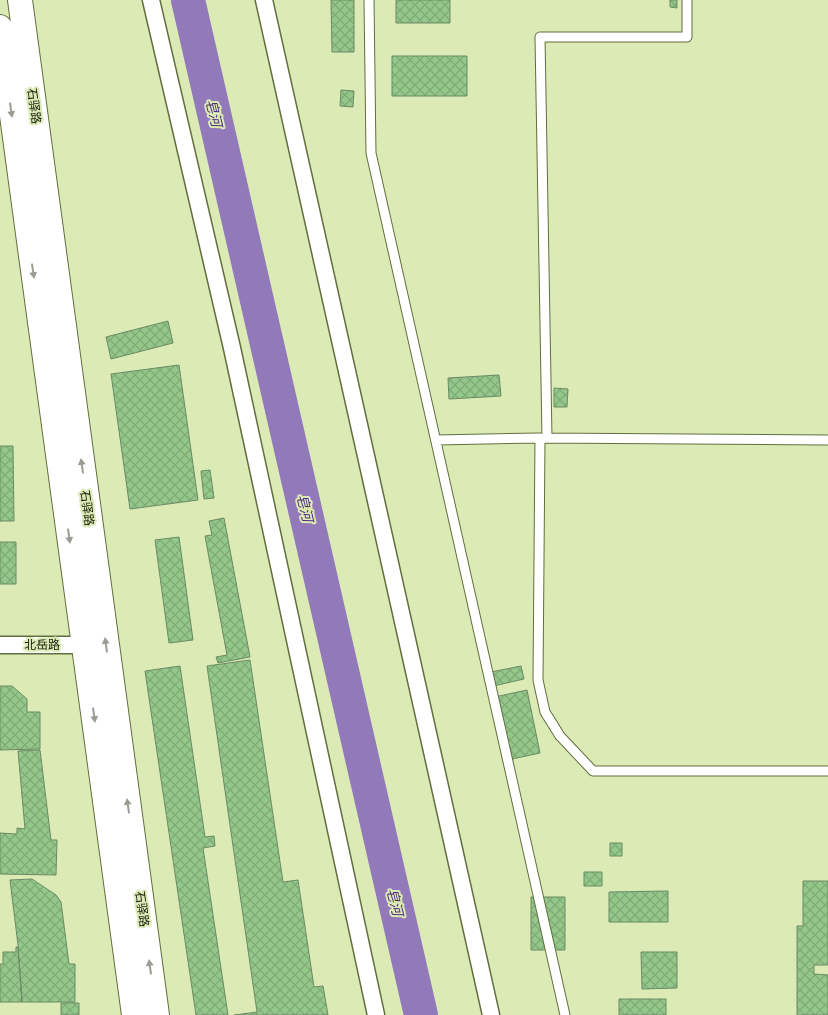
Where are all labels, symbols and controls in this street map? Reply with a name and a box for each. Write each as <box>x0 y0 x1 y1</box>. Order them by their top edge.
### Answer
street label: 石驿路 <box>25 87 43 125</box>
water label: 皂河 <box>202 98 226 132</box>
one-way arrow <box>7 102 15 118</box>
one-way arrow <box>29 263 37 279</box>
one-way arrow <box>78 458 86 474</box>
street label: 石驿路 <box>78 489 96 527</box>
water label: 皂河 <box>293 493 317 527</box>
one-way arrow <box>65 529 73 545</box>
one-way arrow <box>102 636 110 652</box>
street label: 北岳路 <box>24 638 60 652</box>
one-way arrow <box>90 707 98 723</box>
one-way arrow <box>124 797 132 813</box>
water label: 皂河 <box>383 887 407 921</box>
street label: 石驿路 <box>133 890 151 928</box>
one-way arrow <box>146 958 154 974</box>

